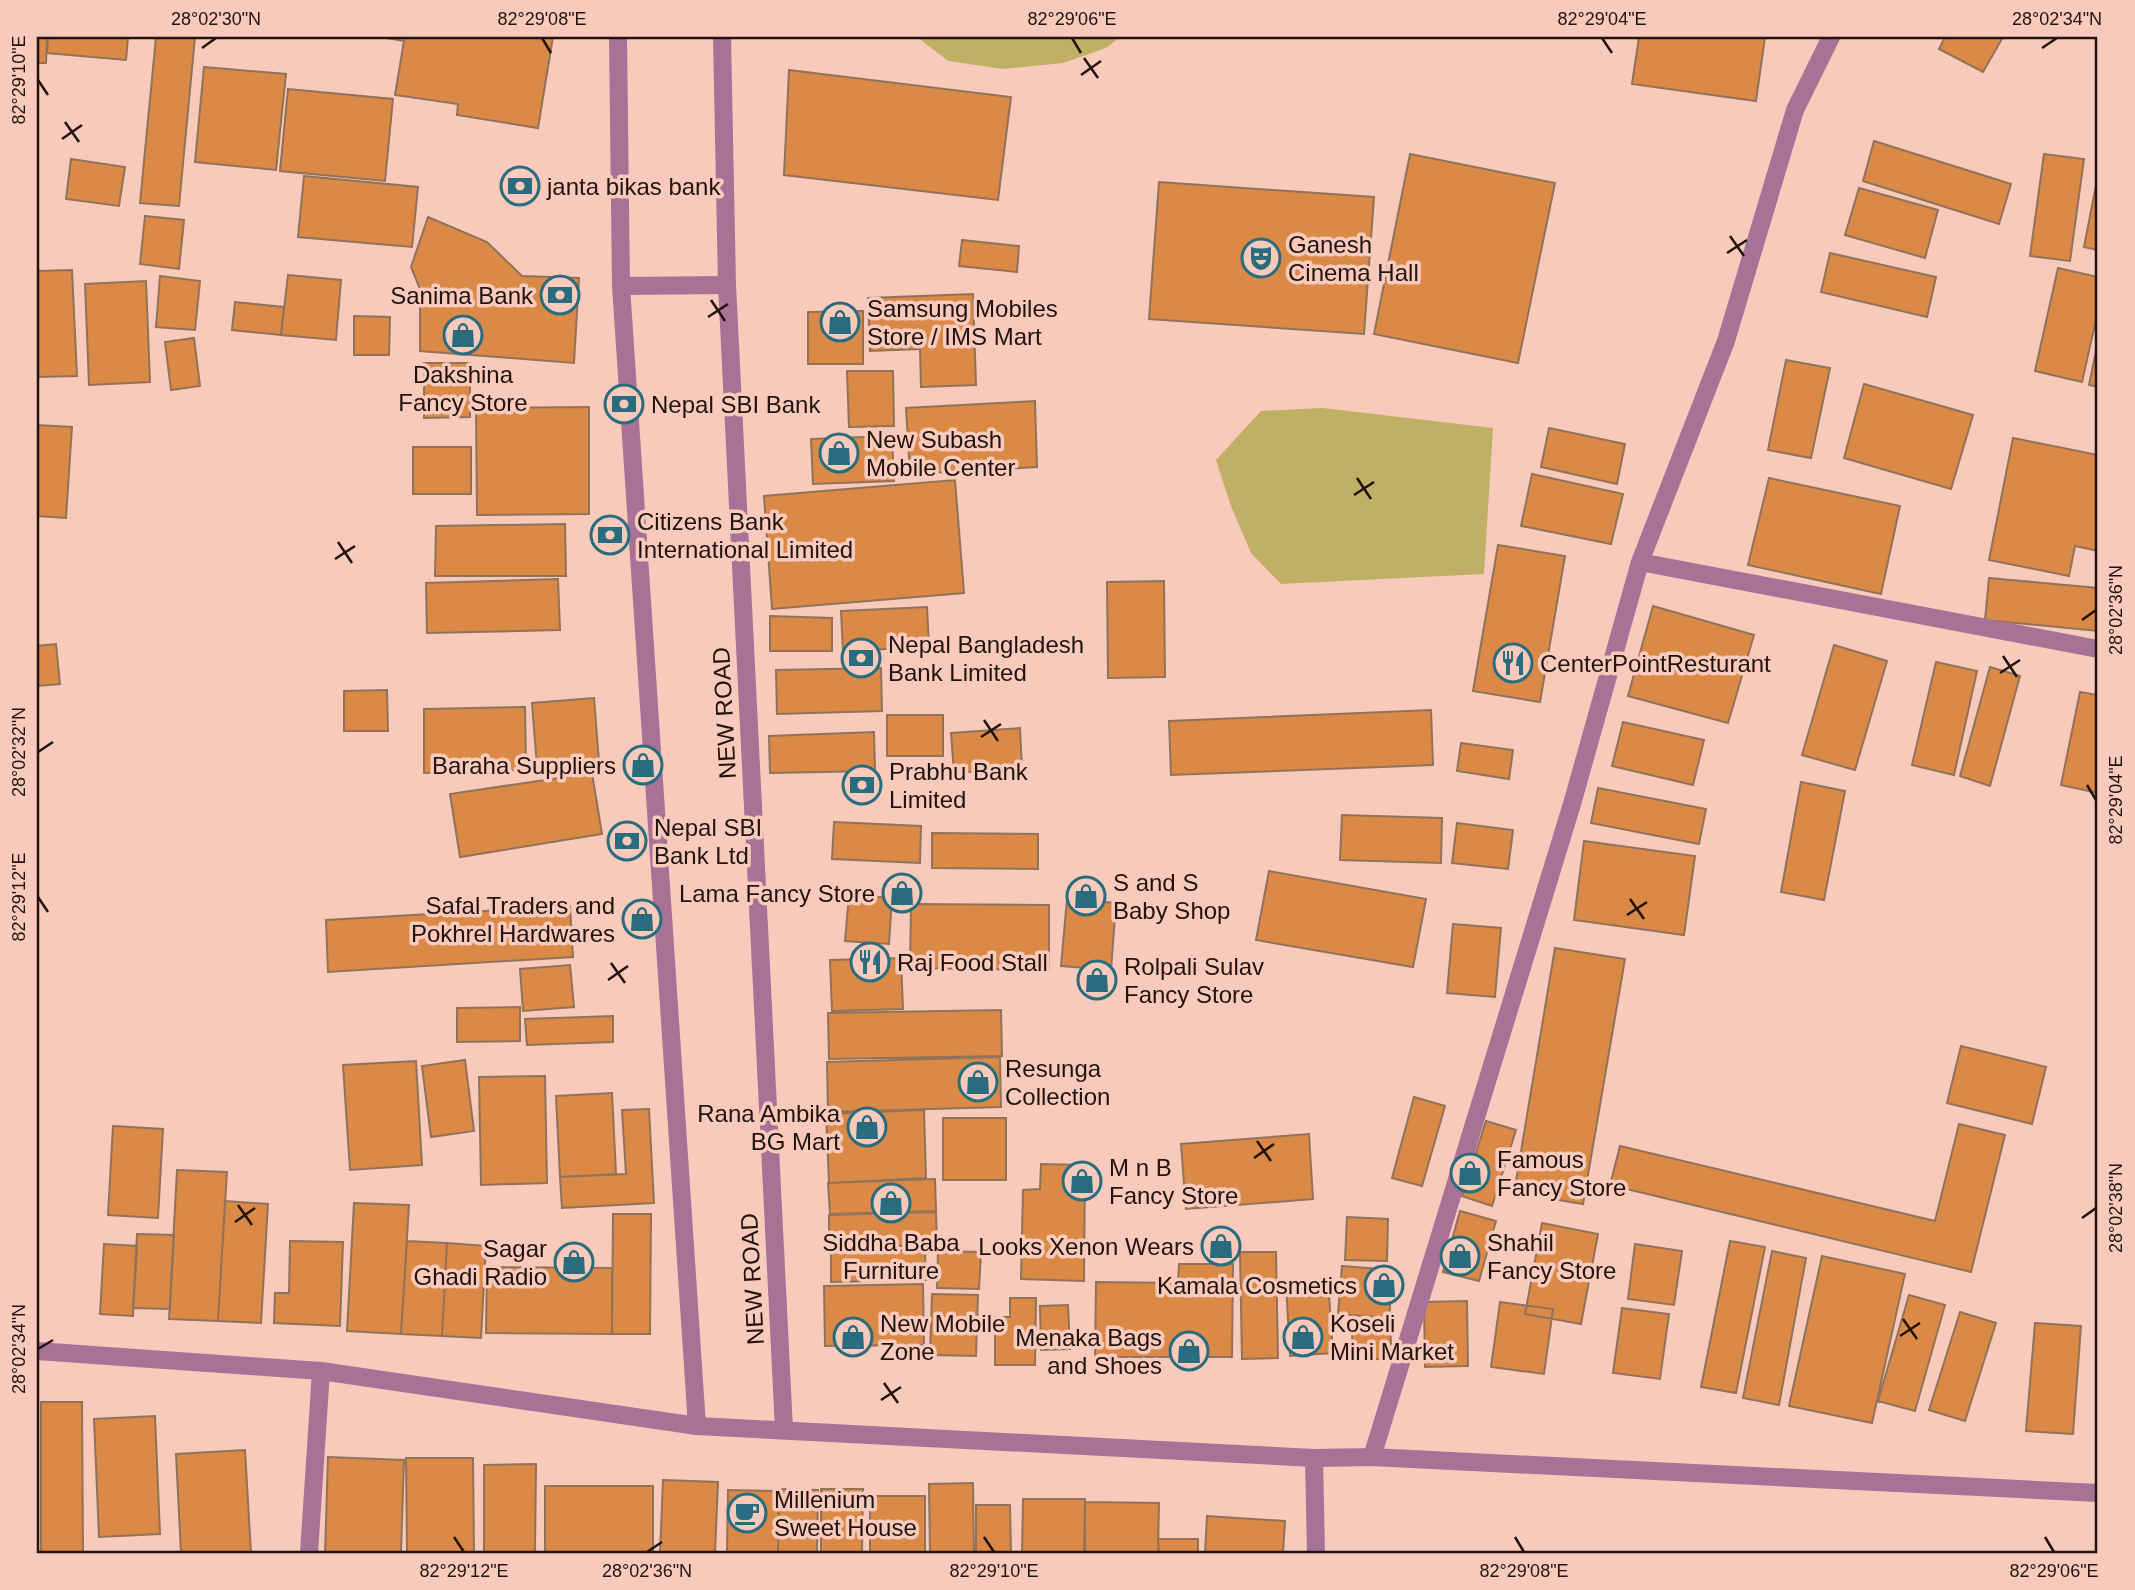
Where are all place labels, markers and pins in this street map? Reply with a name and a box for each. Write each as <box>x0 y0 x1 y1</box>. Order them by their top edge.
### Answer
bank icon: janta bikas bank <box>499 165 541 207</box>
place label: janta bikas bank <box>546 173 721 200</box>
place label: Ganesh Cinema Hall <box>1288 231 1419 286</box>
theatre icon: Ganesh Cinema Hall <box>1240 237 1282 279</box>
bank icon: Sanima Bank <box>539 274 581 316</box>
place label: Sanima Bank <box>390 282 534 309</box>
place label: Samsung Mobiles Store / IMS Mart <box>867 295 1058 350</box>
shop icon: Samsung Mobiles Store / IMS Mart <box>819 301 861 343</box>
shop icon: Dakshina Fancy Store <box>442 314 484 356</box>
place label: Dakshina Fancy Store <box>398 361 528 416</box>
bank icon: Nepal SBI Bank <box>603 383 645 425</box>
place label: Nepal SBI Bank <box>651 391 821 418</box>
place label: New Subash Mobile Center <box>866 426 1015 481</box>
shop icon: New Subash Mobile Center <box>818 432 860 474</box>
place label: Citizens Bank International Limited <box>637 508 853 563</box>
bank icon: Citizens Bank International Limited <box>589 514 631 556</box>
place label: Nepal Bangladesh Bank Limited <box>888 631 1084 686</box>
bank icon: Nepal Bangladesh Bank Limited <box>840 637 882 679</box>
restaurant icon: CenterPointResturant <box>1492 642 1534 684</box>
place label: CenterPointResturant <box>1540 650 1771 677</box>
shop icon: Baraha Suppliers <box>622 744 664 786</box>
place label: Baraha Suppliers <box>432 752 616 779</box>
place label: Prabhu Bank Limited <box>889 758 1029 813</box>
bank icon: Prabhu Bank Limited <box>841 764 883 806</box>
place label: Nepal SBI Bank Ltd <box>654 814 762 869</box>
bank icon: Nepal SBI Bank Ltd <box>606 820 648 862</box>
place label: S and S Baby Shop <box>1113 869 1230 924</box>
shop icon: Lama Fancy Store <box>881 872 923 914</box>
shop icon: S and S Baby Shop <box>1065 875 1107 917</box>
place label: Lama Fancy Store <box>679 880 875 907</box>
place label: Safal Traders and Pokhrel Hardwares <box>411 892 615 947</box>
shop icon: Safal Traders and Pokhrel Hardwares <box>621 898 663 940</box>
restaurant icon: Raj Food Stall <box>849 941 891 983</box>
place label: Raj Food Stall <box>897 949 1048 976</box>
place label: Rolpali Sulav Fancy Store <box>1124 953 1264 1008</box>
shop icon: Rolpali Sulav Fancy Store <box>1076 959 1118 1001</box>
place label: Resunga Collection <box>1005 1055 1110 1110</box>
shop icon: Resunga Collection <box>957 1061 999 1103</box>
place label: Rana Ambika BG Mart <box>697 1100 841 1155</box>
shop icon: Rana Ambika BG Mart <box>846 1106 888 1148</box>
place label: Famous Fancy Store <box>1497 1146 1626 1201</box>
shop icon: Famous Fancy Store <box>1449 1152 1491 1194</box>
place label: M n B Fancy Store <box>1109 1154 1238 1209</box>
shop icon: M n B Fancy Store <box>1061 1160 1103 1202</box>
shop icon: Siddha Baba Furniture <box>870 1182 912 1224</box>
shop icon: Looks Xenon Wears <box>1200 1225 1242 1267</box>
place label: Siddha Baba Furniture <box>822 1229 960 1284</box>
place label: Shahil Fancy Store <box>1487 1229 1616 1284</box>
place label: Looks Xenon Wears <box>978 1233 1194 1260</box>
place label: Sagar Ghadi Radio <box>414 1235 547 1290</box>
shop icon: Shahil Fancy Store <box>1439 1235 1481 1277</box>
shop icon: Sagar Ghadi Radio <box>553 1241 595 1283</box>
shop icon: Kamala Cosmetics <box>1363 1264 1405 1306</box>
place label: Kamala Cosmetics <box>1157 1272 1357 1299</box>
place label: New Mobile Zone <box>880 1310 1005 1365</box>
place label: Koseli Mini Market <box>1330 1310 1454 1365</box>
shop icon: New Mobile Zone <box>832 1316 874 1358</box>
shop icon: Koseli Mini Market <box>1282 1316 1324 1358</box>
place label: Menaka Bags and Shoes <box>1015 1324 1162 1379</box>
shop icon: Menaka Bags and Shoes <box>1168 1330 1210 1372</box>
place label: Millenium Sweet House <box>774 1486 917 1541</box>
cafe icon: Millenium Sweet House <box>726 1492 768 1534</box>

